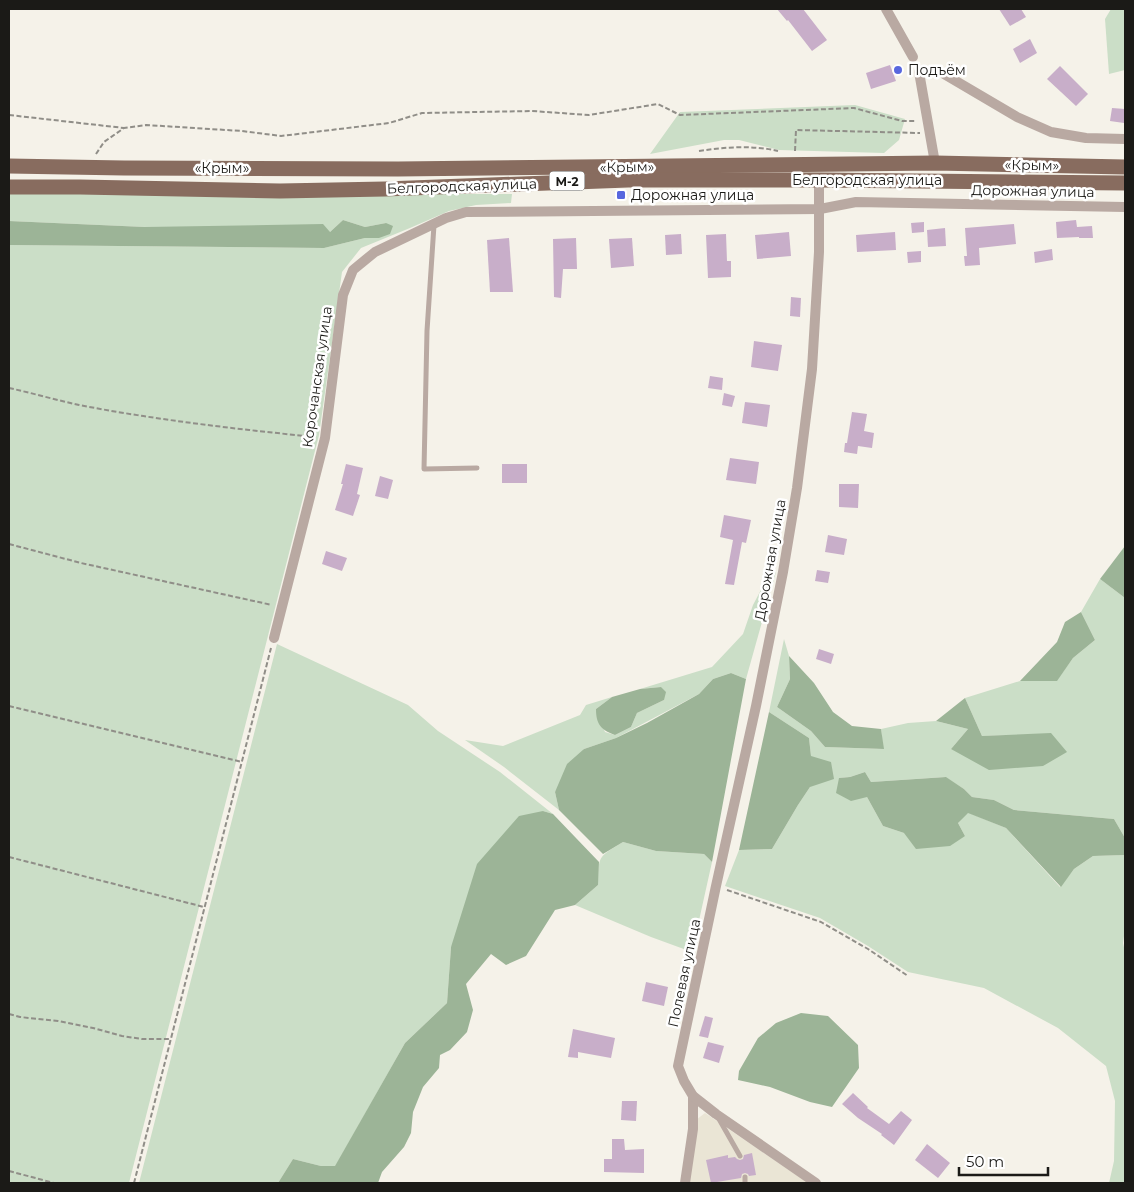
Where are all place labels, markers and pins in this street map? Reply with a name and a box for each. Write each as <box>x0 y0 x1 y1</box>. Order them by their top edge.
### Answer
place label: Подъём <box>908 61 966 79</box>
marker: Подъём <box>892 64 904 76</box>
place label: Дорожная улица <box>631 186 754 204</box>
marker: Дорожная улица <box>615 189 627 201</box>

